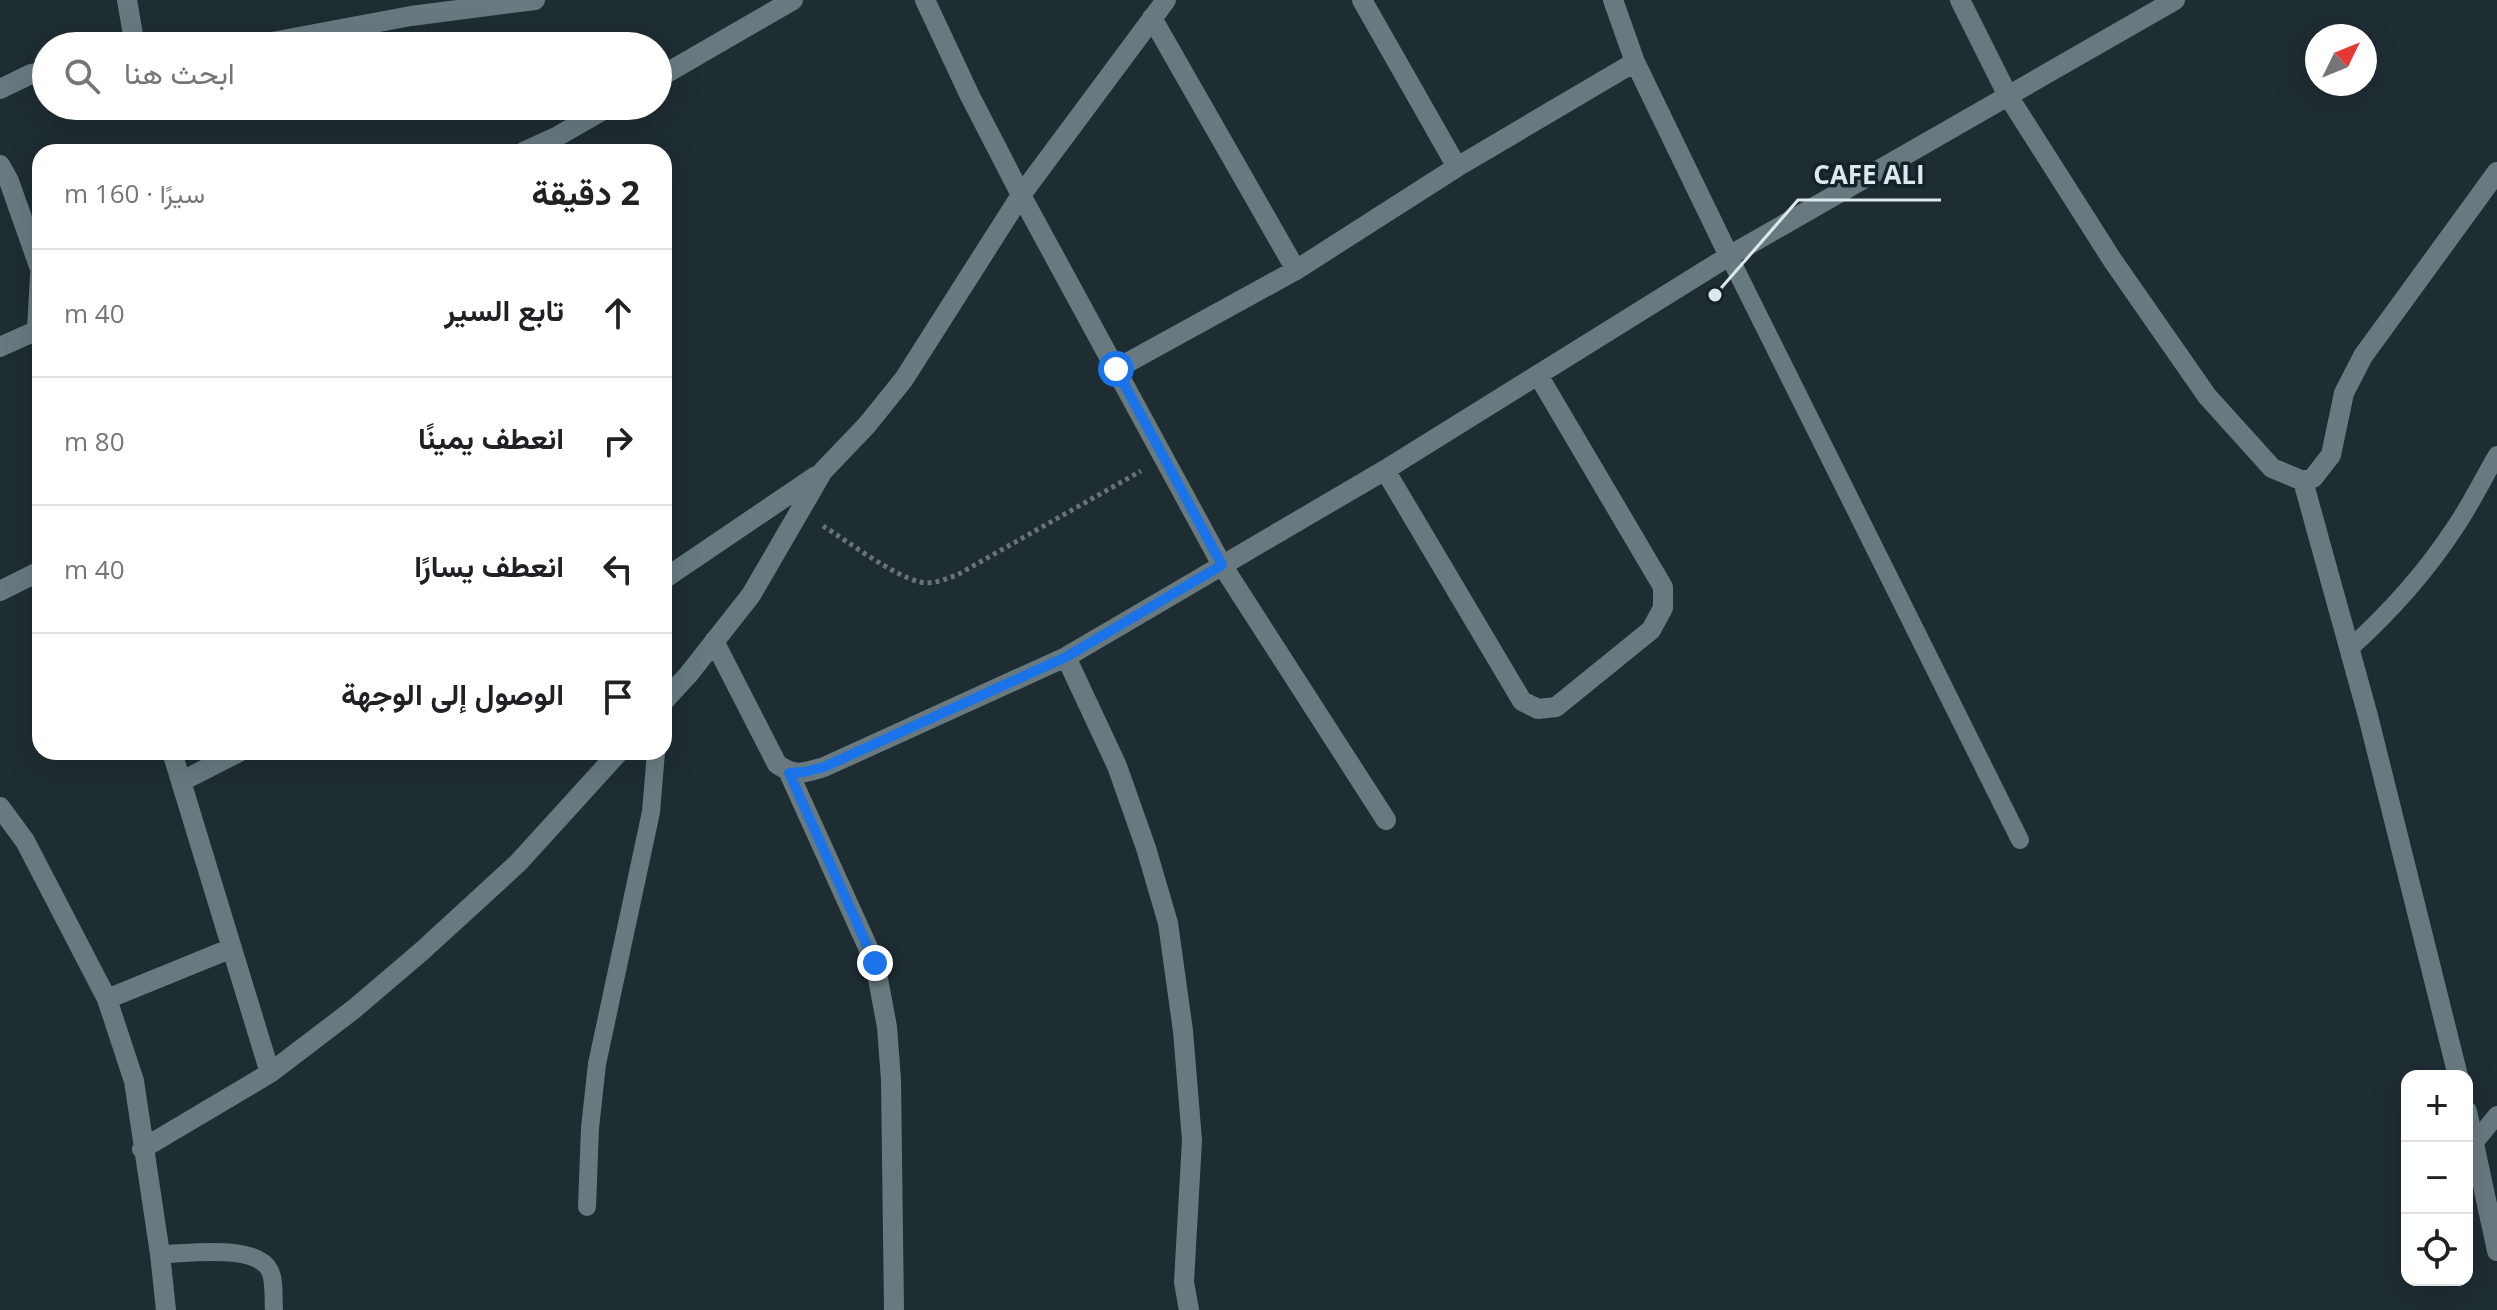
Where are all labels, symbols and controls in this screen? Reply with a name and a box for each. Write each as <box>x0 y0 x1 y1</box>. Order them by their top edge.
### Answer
north arrow <box>2305 24 2377 96</box>
search box <box>32 32 672 120</box>
text: ابحث هنا <box>124 52 235 93</box>
icon: search <box>60 54 104 98</box>
callout: CAFE ALI <box>1798 150 1941 200</box>
text: CAFE ALI <box>1813 156 1925 192</box>
text: 2 دقيقة <box>532 169 640 215</box>
text: سيرًا · 160 m <box>64 175 205 211</box>
text: تابع السير <box>444 289 564 330</box>
icon: ahead <box>596 291 640 335</box>
text: 40 m <box>64 295 125 331</box>
route start <box>1098 351 1134 387</box>
text: انعطف يمينًا <box>418 417 564 458</box>
icon: right <box>596 419 640 463</box>
text: 80 m <box>64 423 125 459</box>
text: انعطف يسارًا <box>414 545 564 586</box>
icon: left <box>596 547 640 591</box>
text: 40 m <box>64 551 125 587</box>
text: الوصول إلى الوجهة <box>341 673 564 714</box>
icon: arrive <box>596 675 640 719</box>
route end <box>857 945 893 981</box>
map controls <box>2401 1070 2473 1286</box>
button: + <box>2401 1070 2473 1142</box>
button: − <box>2401 1142 2473 1214</box>
button: locate <box>2401 1214 2473 1286</box>

